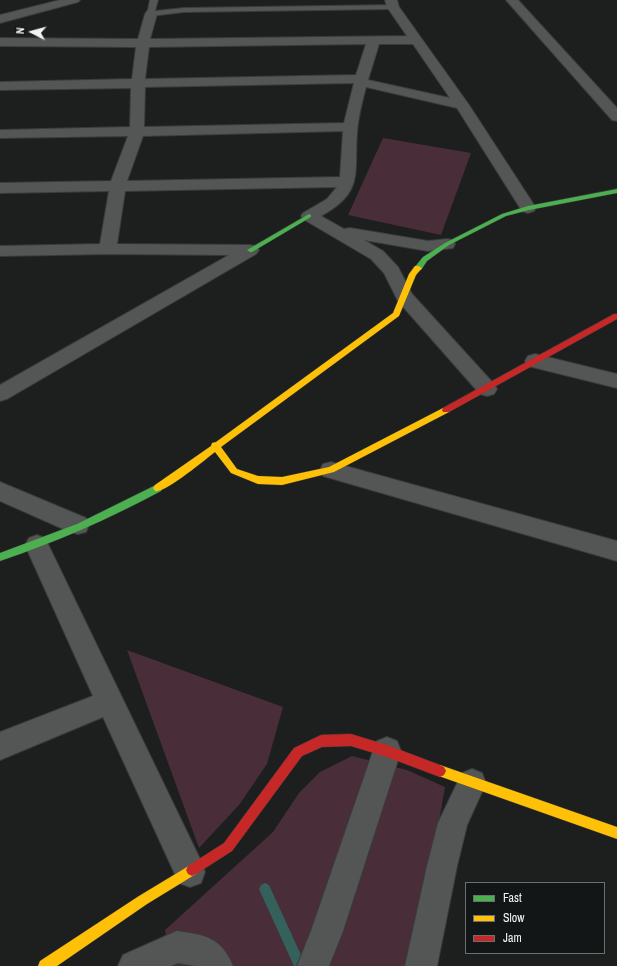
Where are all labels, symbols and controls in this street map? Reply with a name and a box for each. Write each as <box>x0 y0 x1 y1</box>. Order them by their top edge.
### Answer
north arrow <box>12 12 52 52</box>
text: N <box>13 27 27 35</box>
legend <box>465 882 605 954</box>
text: Fast <box>503 890 522 906</box>
text: Slow <box>503 910 524 926</box>
text: Jam <box>503 930 522 946</box>

